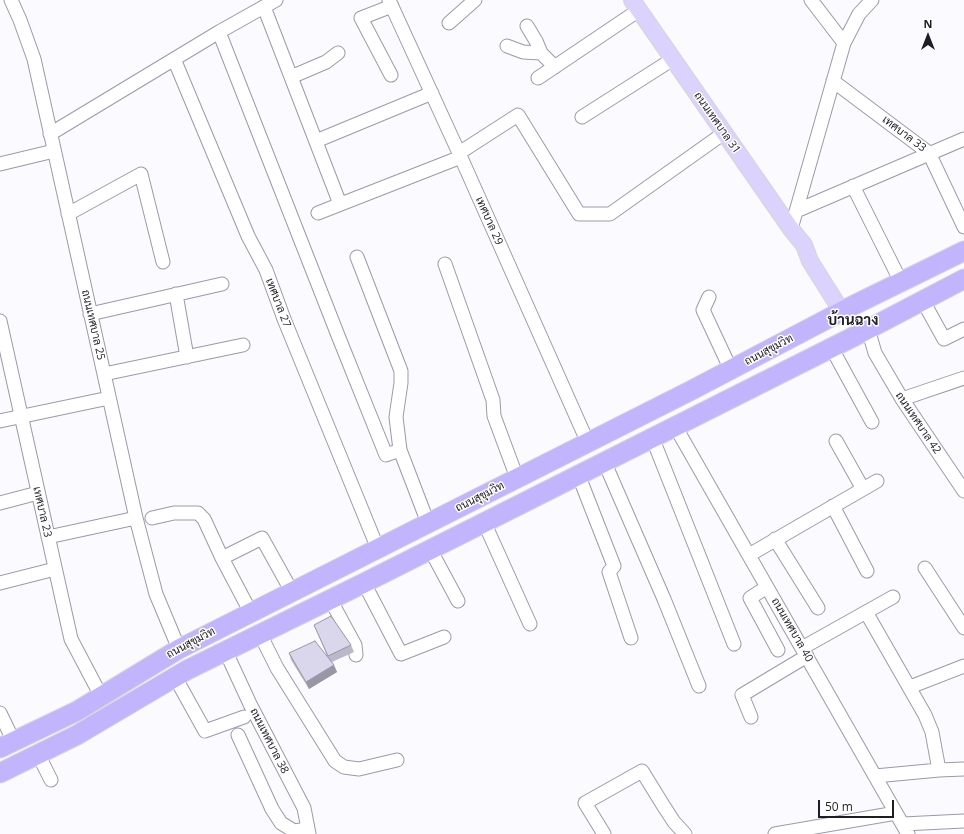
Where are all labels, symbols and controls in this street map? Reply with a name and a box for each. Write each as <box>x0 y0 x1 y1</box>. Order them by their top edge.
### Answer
north arrow <box>908 16 948 56</box>
text: N <box>924 16 932 31</box>
street label: ถนนเทศบาล 31 <box>691 90 743 156</box>
street label: เทศบาล 33 <box>879 113 929 155</box>
street label: เทศบาล 29 <box>472 195 506 247</box>
street label: เทศบาล 27 <box>263 277 293 329</box>
street label: ถนนเทศบาล 25 <box>78 288 108 362</box>
district label: บ้านฉาง <box>828 312 878 330</box>
street label: ถนนสุขุมวิท <box>743 332 795 368</box>
street label: ถนนเทศบาล 42 <box>892 390 944 456</box>
street label: ถนนสุขุมวิท <box>453 479 507 515</box>
street label: เทศบาล 23 <box>30 485 54 539</box>
street label: ถนนเทศบาล 40 <box>768 596 816 664</box>
street label: ถนนสุขุมวิท <box>165 625 217 661</box>
street label: ถนนเทศบาล 38 <box>247 706 291 776</box>
scale bar <box>820 792 896 818</box>
text: 50 m <box>825 798 853 815</box>

